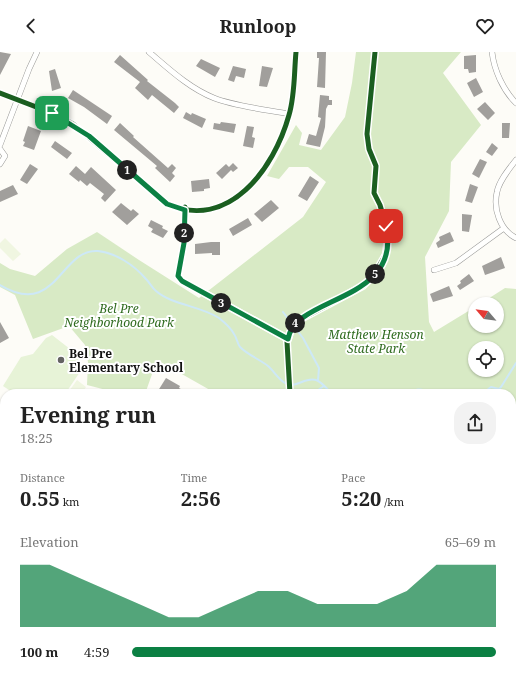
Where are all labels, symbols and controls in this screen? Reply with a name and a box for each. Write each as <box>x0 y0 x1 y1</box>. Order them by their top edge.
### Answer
text: Runloop <box>220 14 296 38</box>
icon: back <box>20 15 42 37</box>
icon: heart <box>474 15 496 37</box>
pin <box>35 96 69 130</box>
icon: arrive <box>41 102 63 124</box>
pin: 1 <box>117 160 137 180</box>
text: 1 <box>124 162 130 177</box>
pin <box>369 209 403 243</box>
icon: check <box>375 215 397 237</box>
pin: 2 <box>174 223 194 243</box>
text: 2 <box>181 225 187 240</box>
pin: 5 <box>365 264 385 284</box>
text: 5 <box>372 266 378 281</box>
pin: 3 <box>211 293 231 313</box>
text: 3 <box>218 295 224 310</box>
north arrow <box>468 297 504 333</box>
map controls <box>468 297 504 377</box>
park label: Bel Pre Neighborhood Park <box>63 300 175 331</box>
pin: 4 <box>285 313 305 333</box>
text: 4 <box>292 315 298 330</box>
park label: Matthew Henson State Park <box>327 326 424 357</box>
button: locate <box>468 341 504 377</box>
place label: Bel Pre Elementary School <box>69 345 184 376</box>
marker: Bel Pre Elementary School <box>56 355 66 365</box>
text: Evening run <box>20 399 156 429</box>
button: share <box>454 402 496 444</box>
text: 18:25 <box>20 429 53 447</box>
text: Distance <box>20 470 65 485</box>
text: Time <box>181 470 207 485</box>
text: Pace <box>341 470 365 485</box>
text: 0.55 <box>20 485 60 512</box>
text: 2:56 <box>181 485 221 512</box>
text: 5:20 <box>341 485 381 512</box>
text: km <box>60 494 79 509</box>
text: /km <box>381 494 404 509</box>
text: Elevation <box>20 533 79 551</box>
text: 65–69 m <box>445 533 496 551</box>
text: 100 m <box>20 643 58 661</box>
text: 4:59 <box>84 643 110 661</box>

